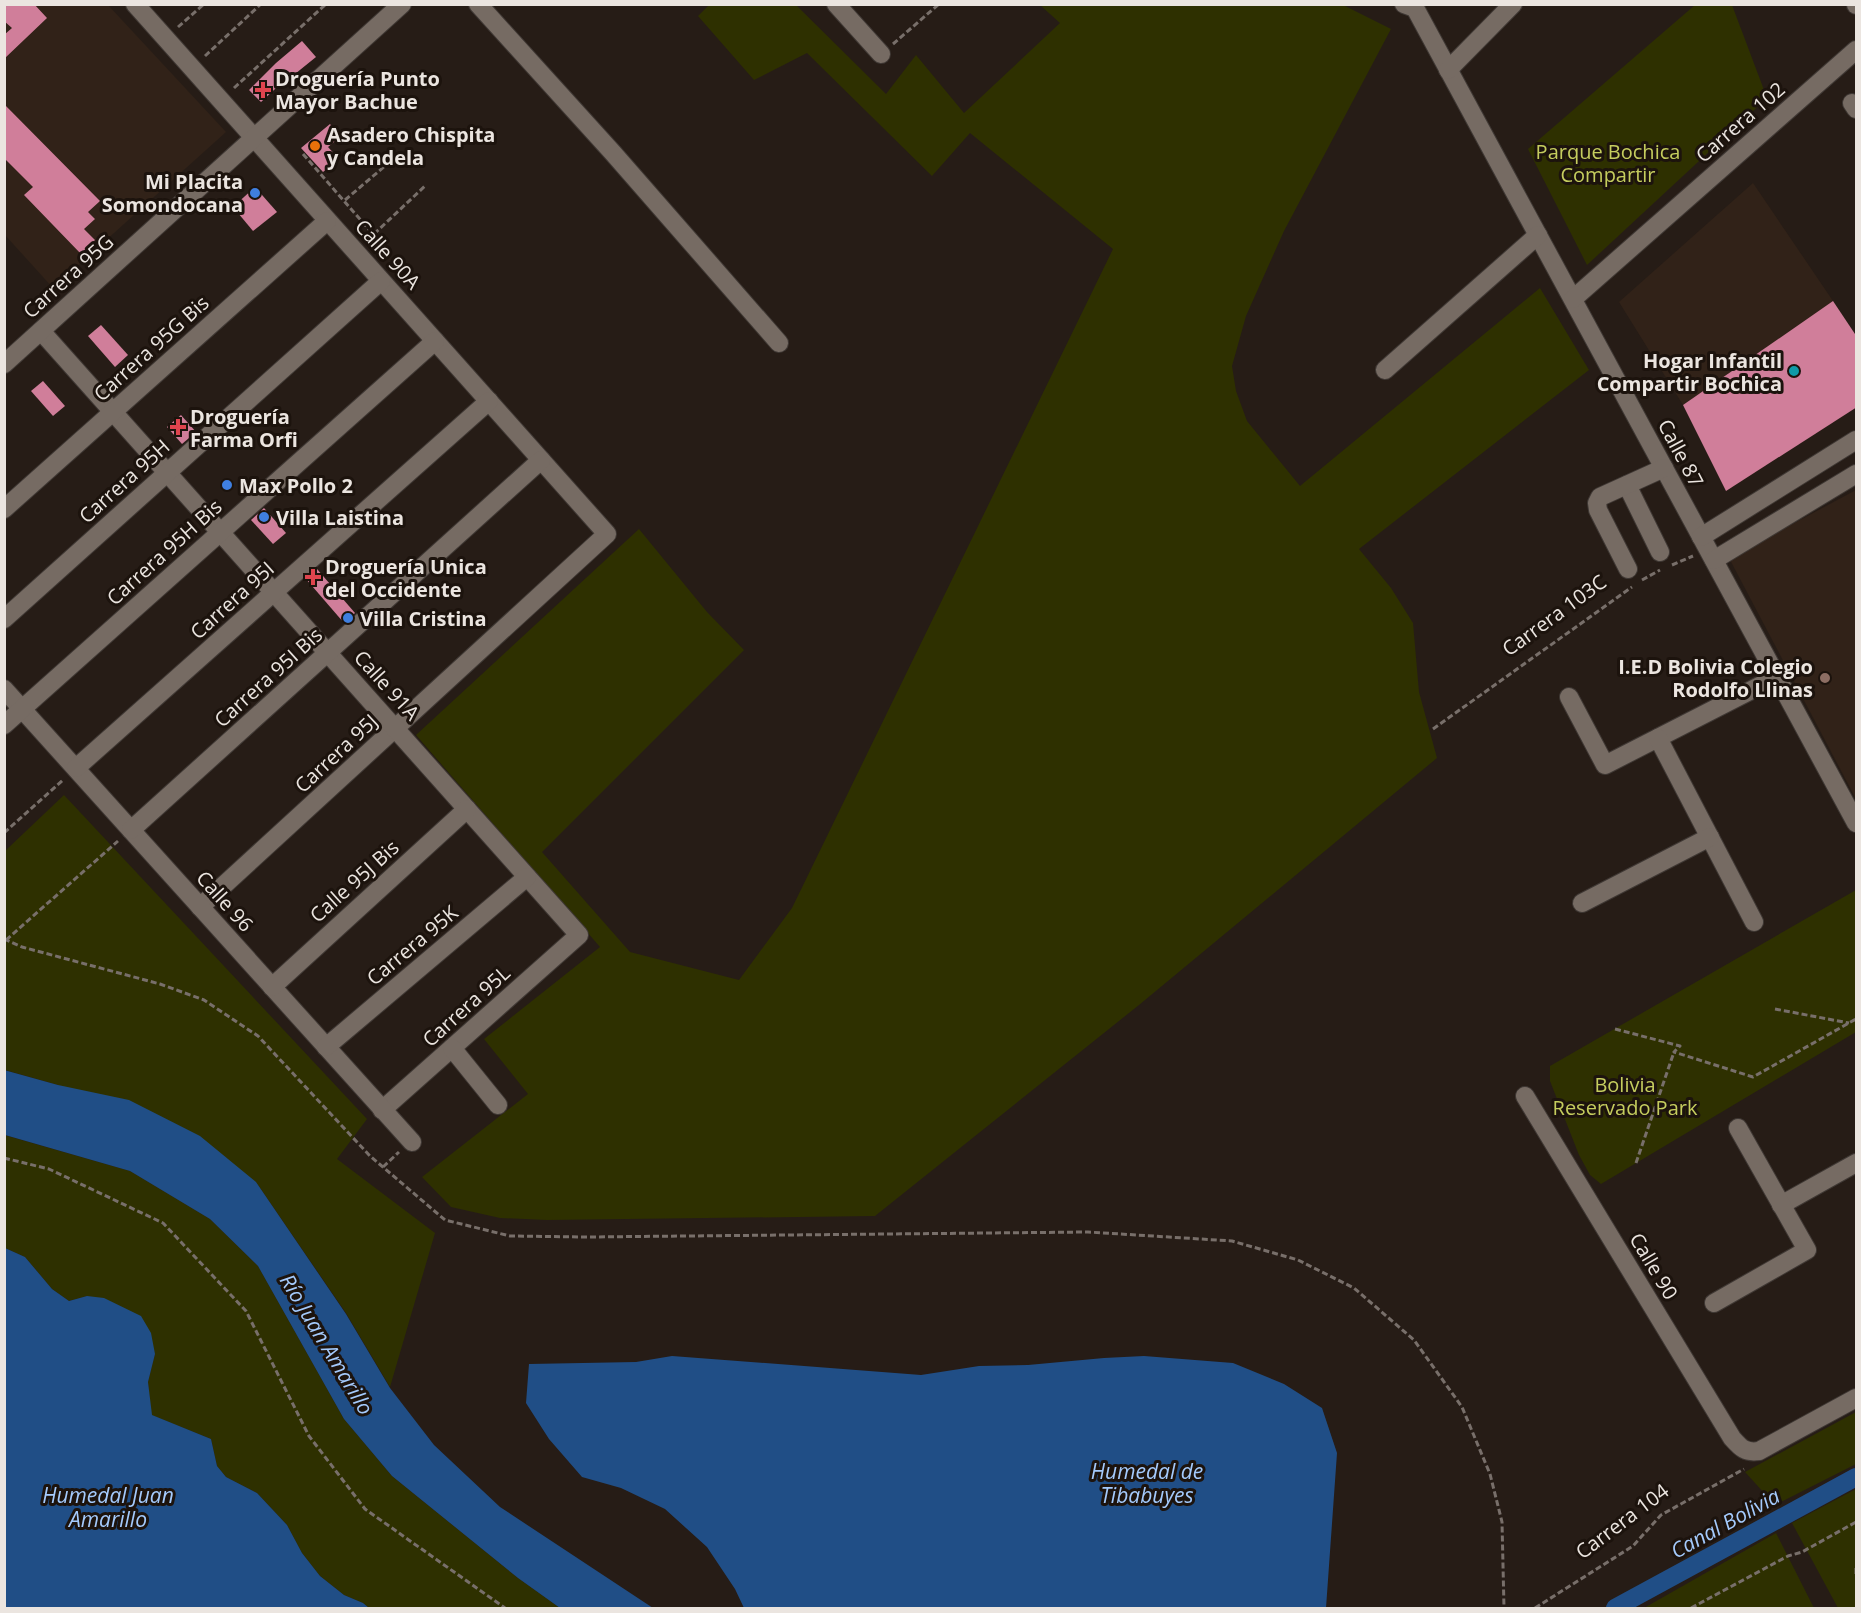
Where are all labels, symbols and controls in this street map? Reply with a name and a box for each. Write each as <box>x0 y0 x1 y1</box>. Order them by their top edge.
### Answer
place label: Droguería Punto Mayor Bachue <box>275 65 440 115</box>
street label: Carrera 102 <box>1690 76 1790 168</box>
marker: Droguería Punto Mayor Bachue <box>256 83 270 97</box>
place label: Asadero Chispita y Candela <box>327 121 495 171</box>
park label: Parque Bochica Compartir <box>1536 138 1680 188</box>
marker: Asadero Chispita y Candela <box>308 139 322 153</box>
place label: Mi Placita Somondocana <box>102 168 243 218</box>
marker: Mi Placita Somondocana <box>248 186 262 200</box>
street label: Calle 90A <box>349 213 427 295</box>
street label: Carrera 95G <box>17 228 119 324</box>
street label: Carrera 95G Bis <box>88 289 214 407</box>
place label: Hogar Infantil Compartir Bochica <box>1597 347 1782 397</box>
marker: Hogar Infantil Compartir Bochica <box>1787 364 1801 378</box>
place label: Droguería Farma Orfi <box>190 403 298 453</box>
street label: Calle 87 <box>1652 414 1710 492</box>
marker: Droguería Farma Orfi <box>171 420 185 434</box>
street label: Carrera 95H <box>73 433 175 529</box>
place label: Max Pollo 2 <box>239 472 353 499</box>
marker: Max Pollo 2 <box>220 478 234 492</box>
street label: Carrera 95H Bis <box>101 493 227 611</box>
place label: Villa Laistina <box>276 504 404 531</box>
marker: Villa Laistina <box>257 510 271 524</box>
place label: Droguería Unica del Occidente <box>325 553 487 603</box>
street label: Carrera 95I <box>184 555 280 645</box>
street label: Carrera 103C <box>1496 568 1612 662</box>
marker: Droguería Unica del Occidente <box>306 570 320 584</box>
place label: Villa Cristina <box>360 605 486 632</box>
marker: Villa Cristina <box>341 611 355 625</box>
street label: Carrera 95I Bis <box>208 621 328 733</box>
street label: Calle 91A <box>348 644 426 726</box>
place label: I.E.D Bolivia Colegio Rodolfo Llinas <box>1618 653 1813 703</box>
marker: I.E.D Bolivia Colegio Rodolfo Llinas <box>1818 671 1832 685</box>
street label: Carrera 95J <box>289 708 383 798</box>
street label: Calle 95J Bis <box>304 834 404 928</box>
street label: Calle 96 <box>191 865 259 937</box>
street label: Carrera 95K <box>361 899 464 991</box>
street label: Carrera 95L <box>416 959 516 1053</box>
park label: Bolivia Reservado Park <box>1553 1071 1698 1121</box>
street label: Calle 90 <box>1624 1228 1684 1304</box>
water label: Río Juan Amarillo <box>274 1268 380 1420</box>
water label: Humedal de Tibabuyes <box>1091 1457 1203 1509</box>
street label: Carrera 104 <box>1570 1477 1675 1565</box>
water label: Humedal Juan Amarillo <box>42 1481 174 1533</box>
water label: Canal Bolivia <box>1665 1481 1785 1565</box>

